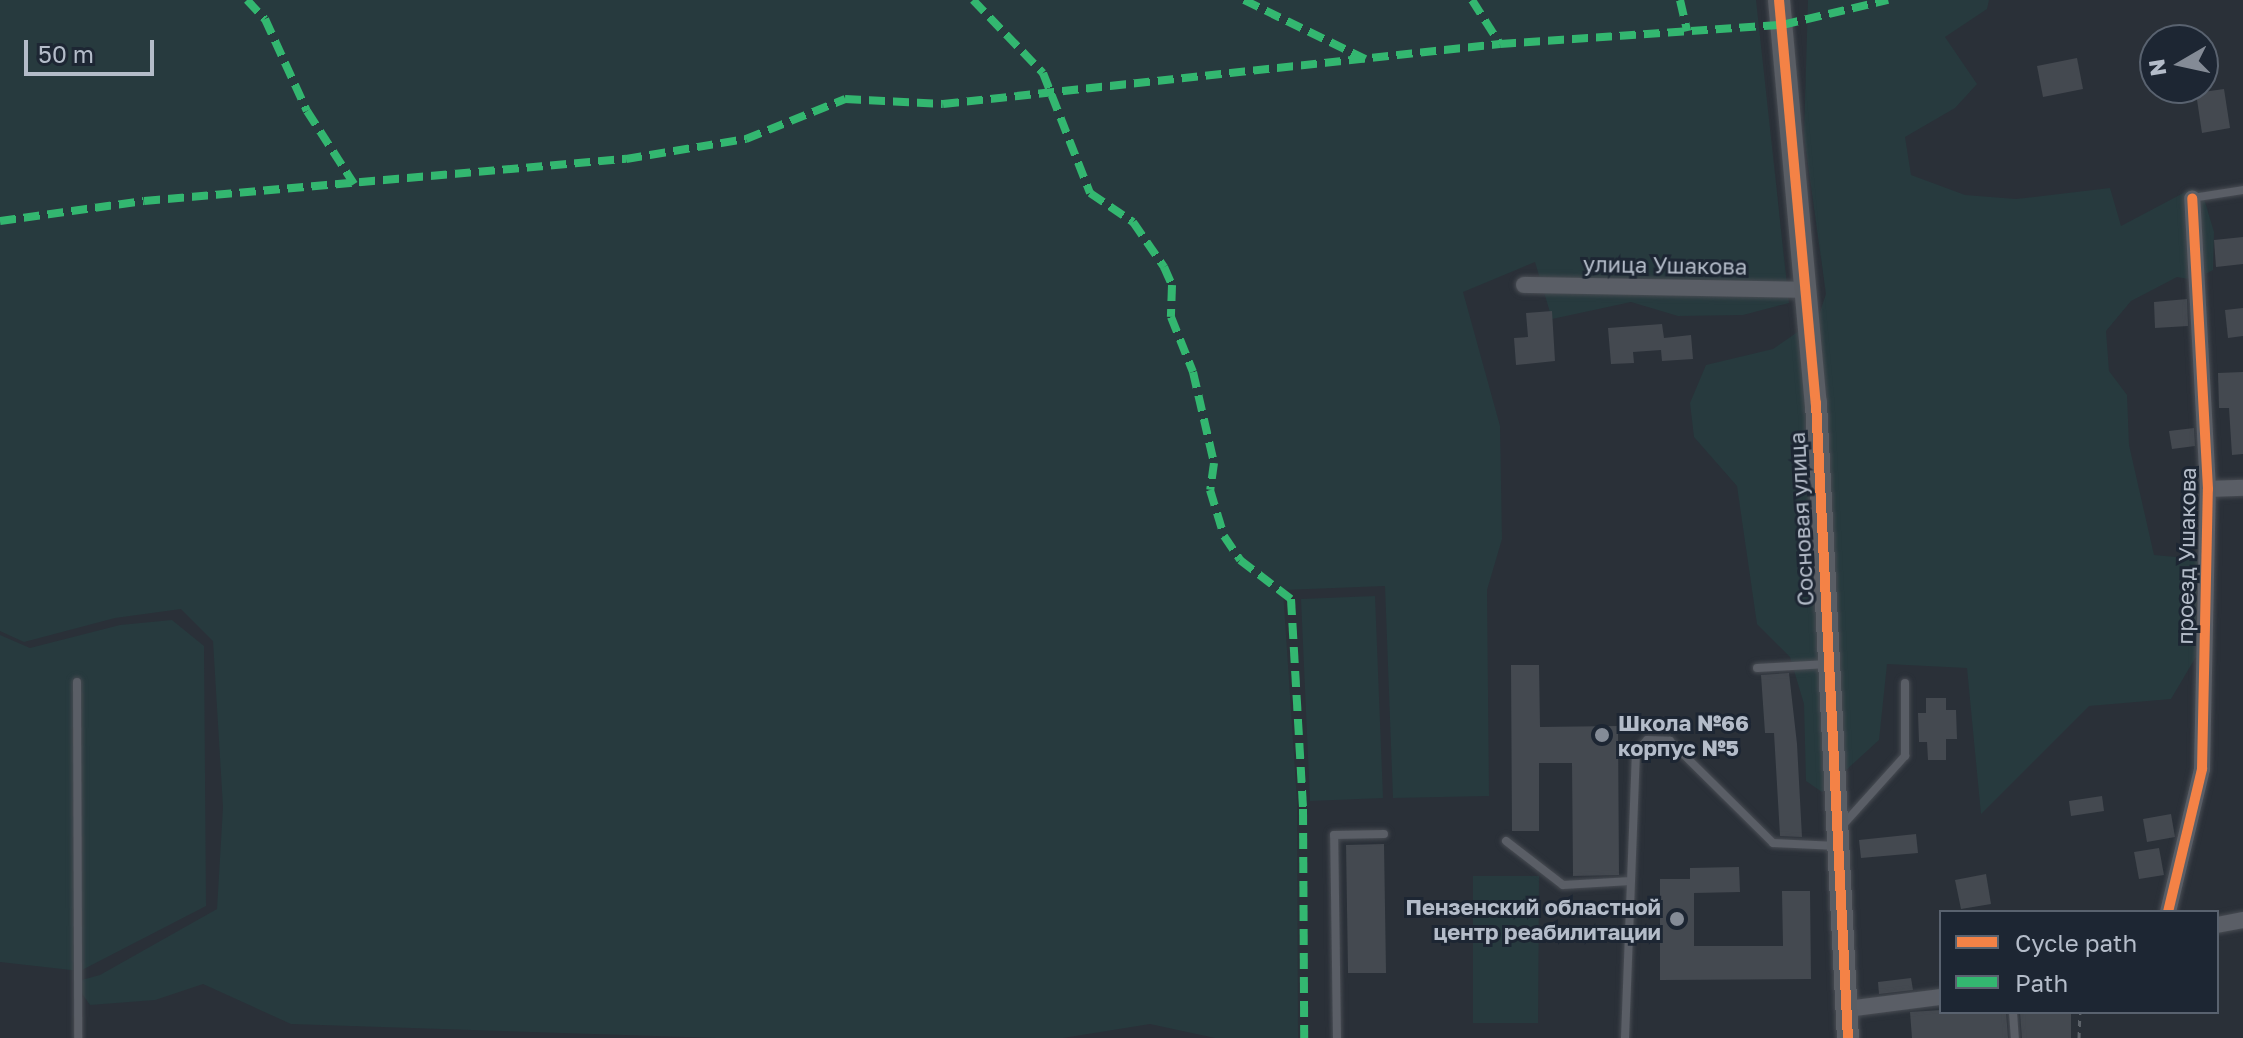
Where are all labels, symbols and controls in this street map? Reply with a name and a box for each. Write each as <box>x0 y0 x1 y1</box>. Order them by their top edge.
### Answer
scale bar <box>28 24 158 74</box>
north arrow <box>2139 24 2219 104</box>
text: 50 m <box>38 39 94 68</box>
text: N <box>2142 57 2171 78</box>
street label: улица Ушакова <box>1583 250 1747 280</box>
street label: Сосновая улица <box>1783 431 1819 607</box>
street label: проезд Ушакова <box>2171 467 2201 645</box>
place label: Школа №66 корпус №5 <box>1618 709 1749 760</box>
marker: Школа №66 корпус №5 <box>1593 726 1611 744</box>
place label: Пензенский областной центр реабилитации <box>1405 893 1661 944</box>
marker: Пензенский областной центр реабилитации <box>1668 910 1686 928</box>
legend <box>1939 910 2219 1014</box>
text: Cycle path <box>2015 928 2137 957</box>
text: Path <box>2015 968 2068 997</box>

